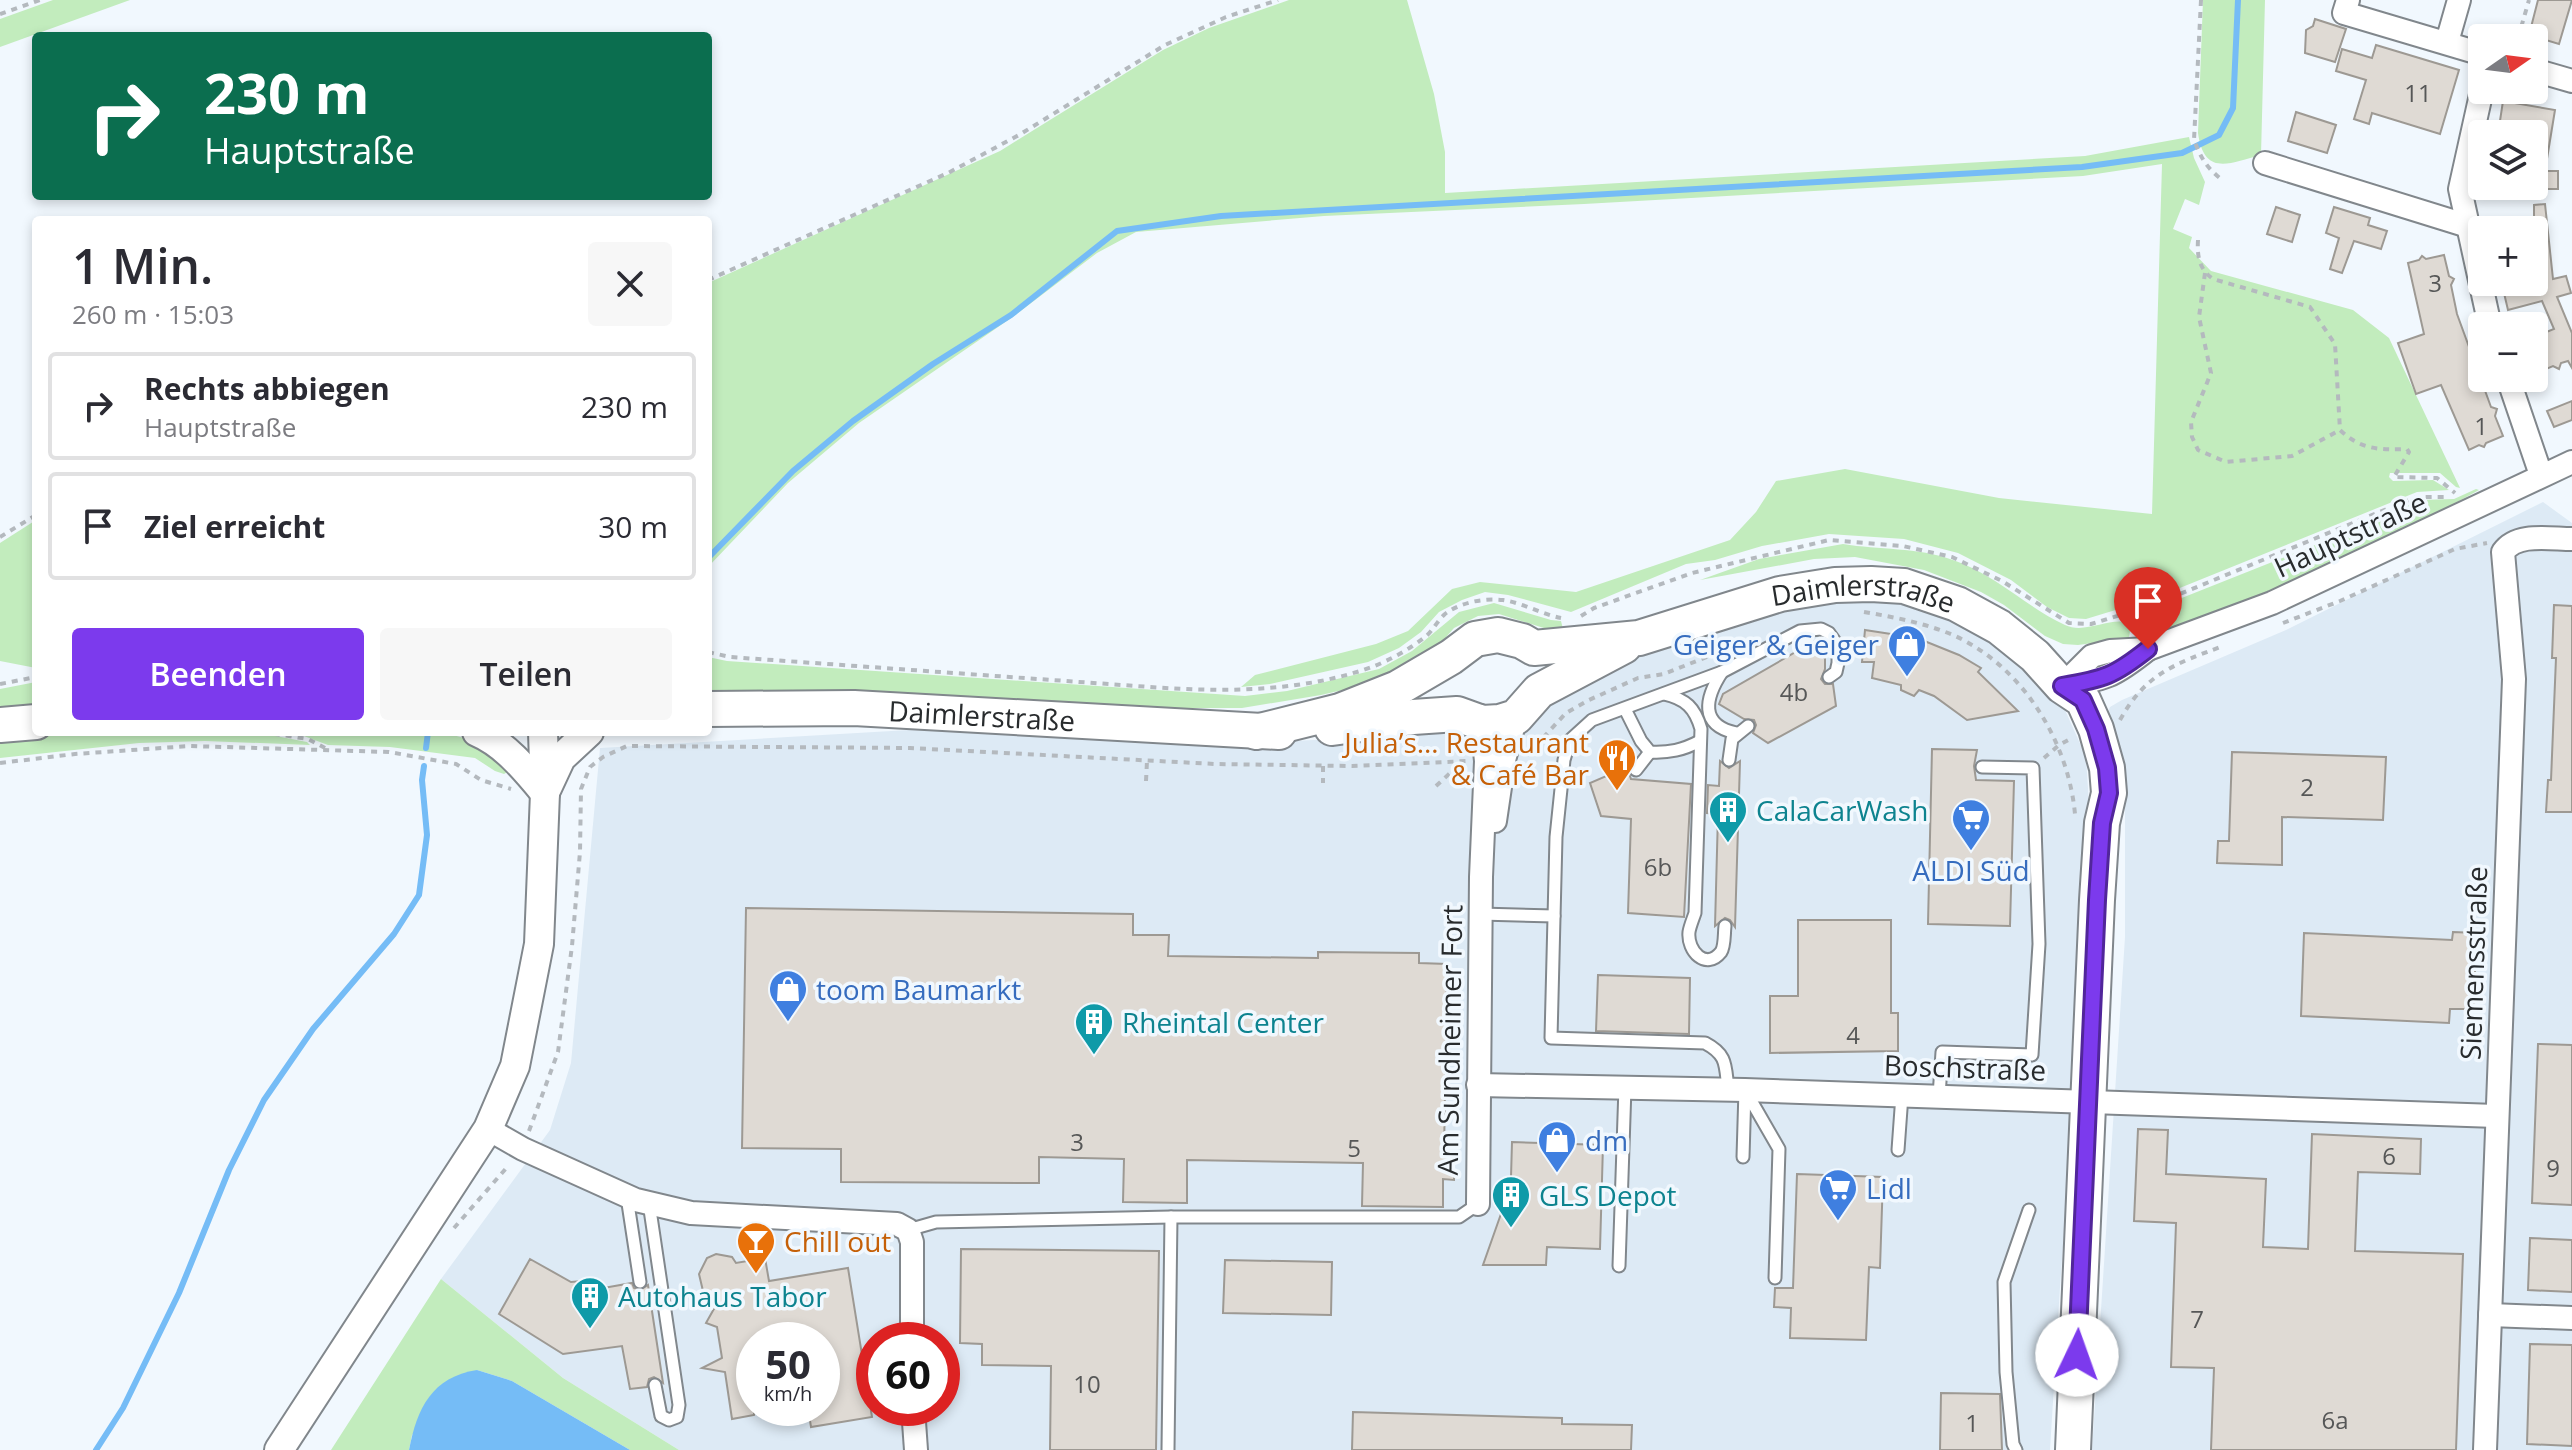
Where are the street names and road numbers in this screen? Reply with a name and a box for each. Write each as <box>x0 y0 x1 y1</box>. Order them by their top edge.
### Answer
street label: Hauptstraße <box>2268 482 2432 586</box>
street label: Daimlerstraße <box>1768 565 1960 621</box>
street label: Daimlerstraße <box>888 691 1076 739</box>
street label: Siemensstraße <box>2451 865 2495 1061</box>
street label: Am Sundheimer Fort <box>1428 904 1470 1176</box>
street label: Boschstraße <box>1883 1045 2047 1089</box>

